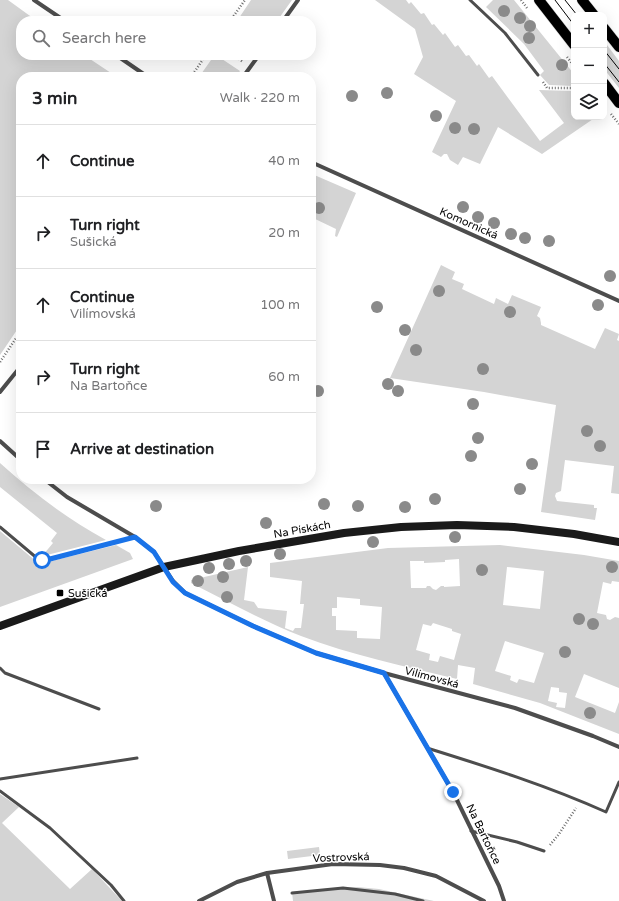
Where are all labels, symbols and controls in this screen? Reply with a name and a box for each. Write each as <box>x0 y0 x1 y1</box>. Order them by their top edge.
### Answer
map controls <box>571 12 607 120</box>
button: + <box>571 12 607 48</box>
search box <box>16 16 316 60</box>
icon: search <box>30 27 52 49</box>
text: Search here <box>62 29 146 47</box>
button: − <box>571 48 607 84</box>
button: layers <box>571 84 607 120</box>
text: 3 min <box>32 88 77 109</box>
text: Walk · 220 m <box>220 90 300 106</box>
icon: ahead <box>32 150 54 172</box>
text: Continue <box>70 152 134 170</box>
text: 40 m <box>268 153 300 169</box>
street label: Komornická <box>438 205 500 242</box>
text: Turn right <box>70 216 140 234</box>
icon: right <box>32 222 54 244</box>
text: 20 m <box>268 225 300 241</box>
text: Sušická <box>70 234 116 250</box>
text: Continue <box>70 288 134 306</box>
icon: ahead <box>32 294 54 316</box>
text: 100 m <box>260 297 300 313</box>
text: Vilímovská <box>70 306 136 322</box>
text: Turn right <box>70 360 140 378</box>
icon: right <box>32 366 54 388</box>
text: 60 m <box>268 369 300 385</box>
text: Na Bartoňce <box>70 378 147 394</box>
icon: arrive <box>32 438 54 460</box>
text: Arrive at destination <box>70 440 214 458</box>
street label: Na Pískách <box>272 518 332 541</box>
route start <box>33 551 51 569</box>
place label: Sušická <box>68 587 107 600</box>
marker: Sušická <box>55 588 65 598</box>
street label: Vilímovská <box>403 664 460 691</box>
route end <box>444 783 462 801</box>
street label: Na Bartoňce <box>463 802 504 866</box>
street label: Vostrovská <box>312 850 370 865</box>

